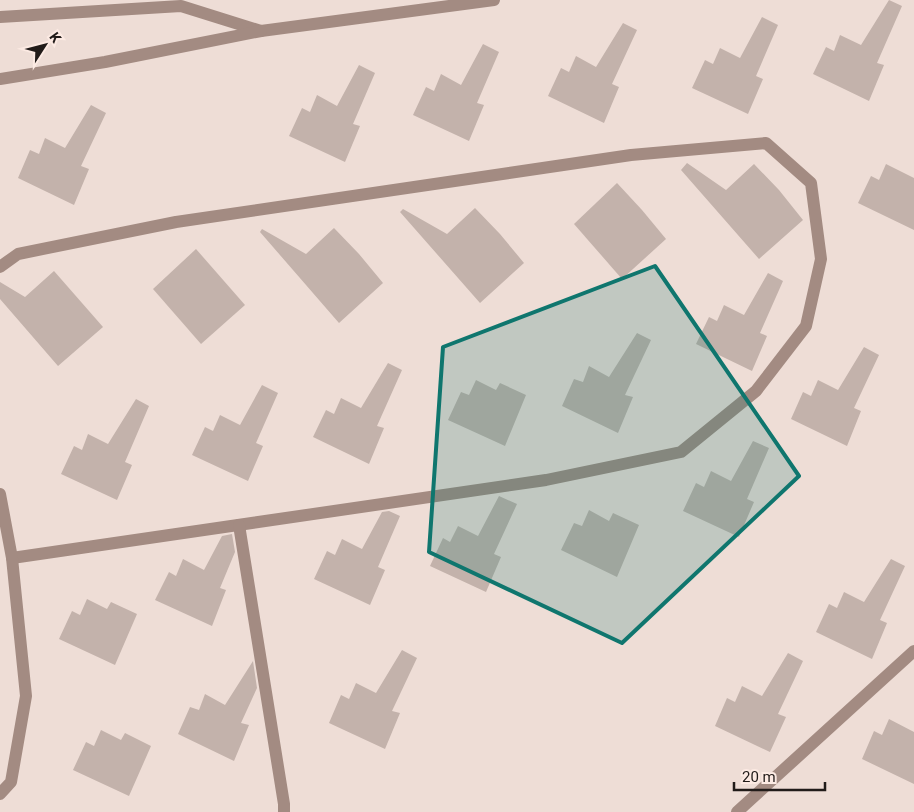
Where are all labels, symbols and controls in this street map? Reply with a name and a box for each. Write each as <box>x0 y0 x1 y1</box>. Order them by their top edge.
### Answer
north arrow <box>20 20 70 70</box>
text: K <box>46 29 65 46</box>
scale bar <box>734 760 825 792</box>
text: 20 m <box>742 768 776 786</box>

